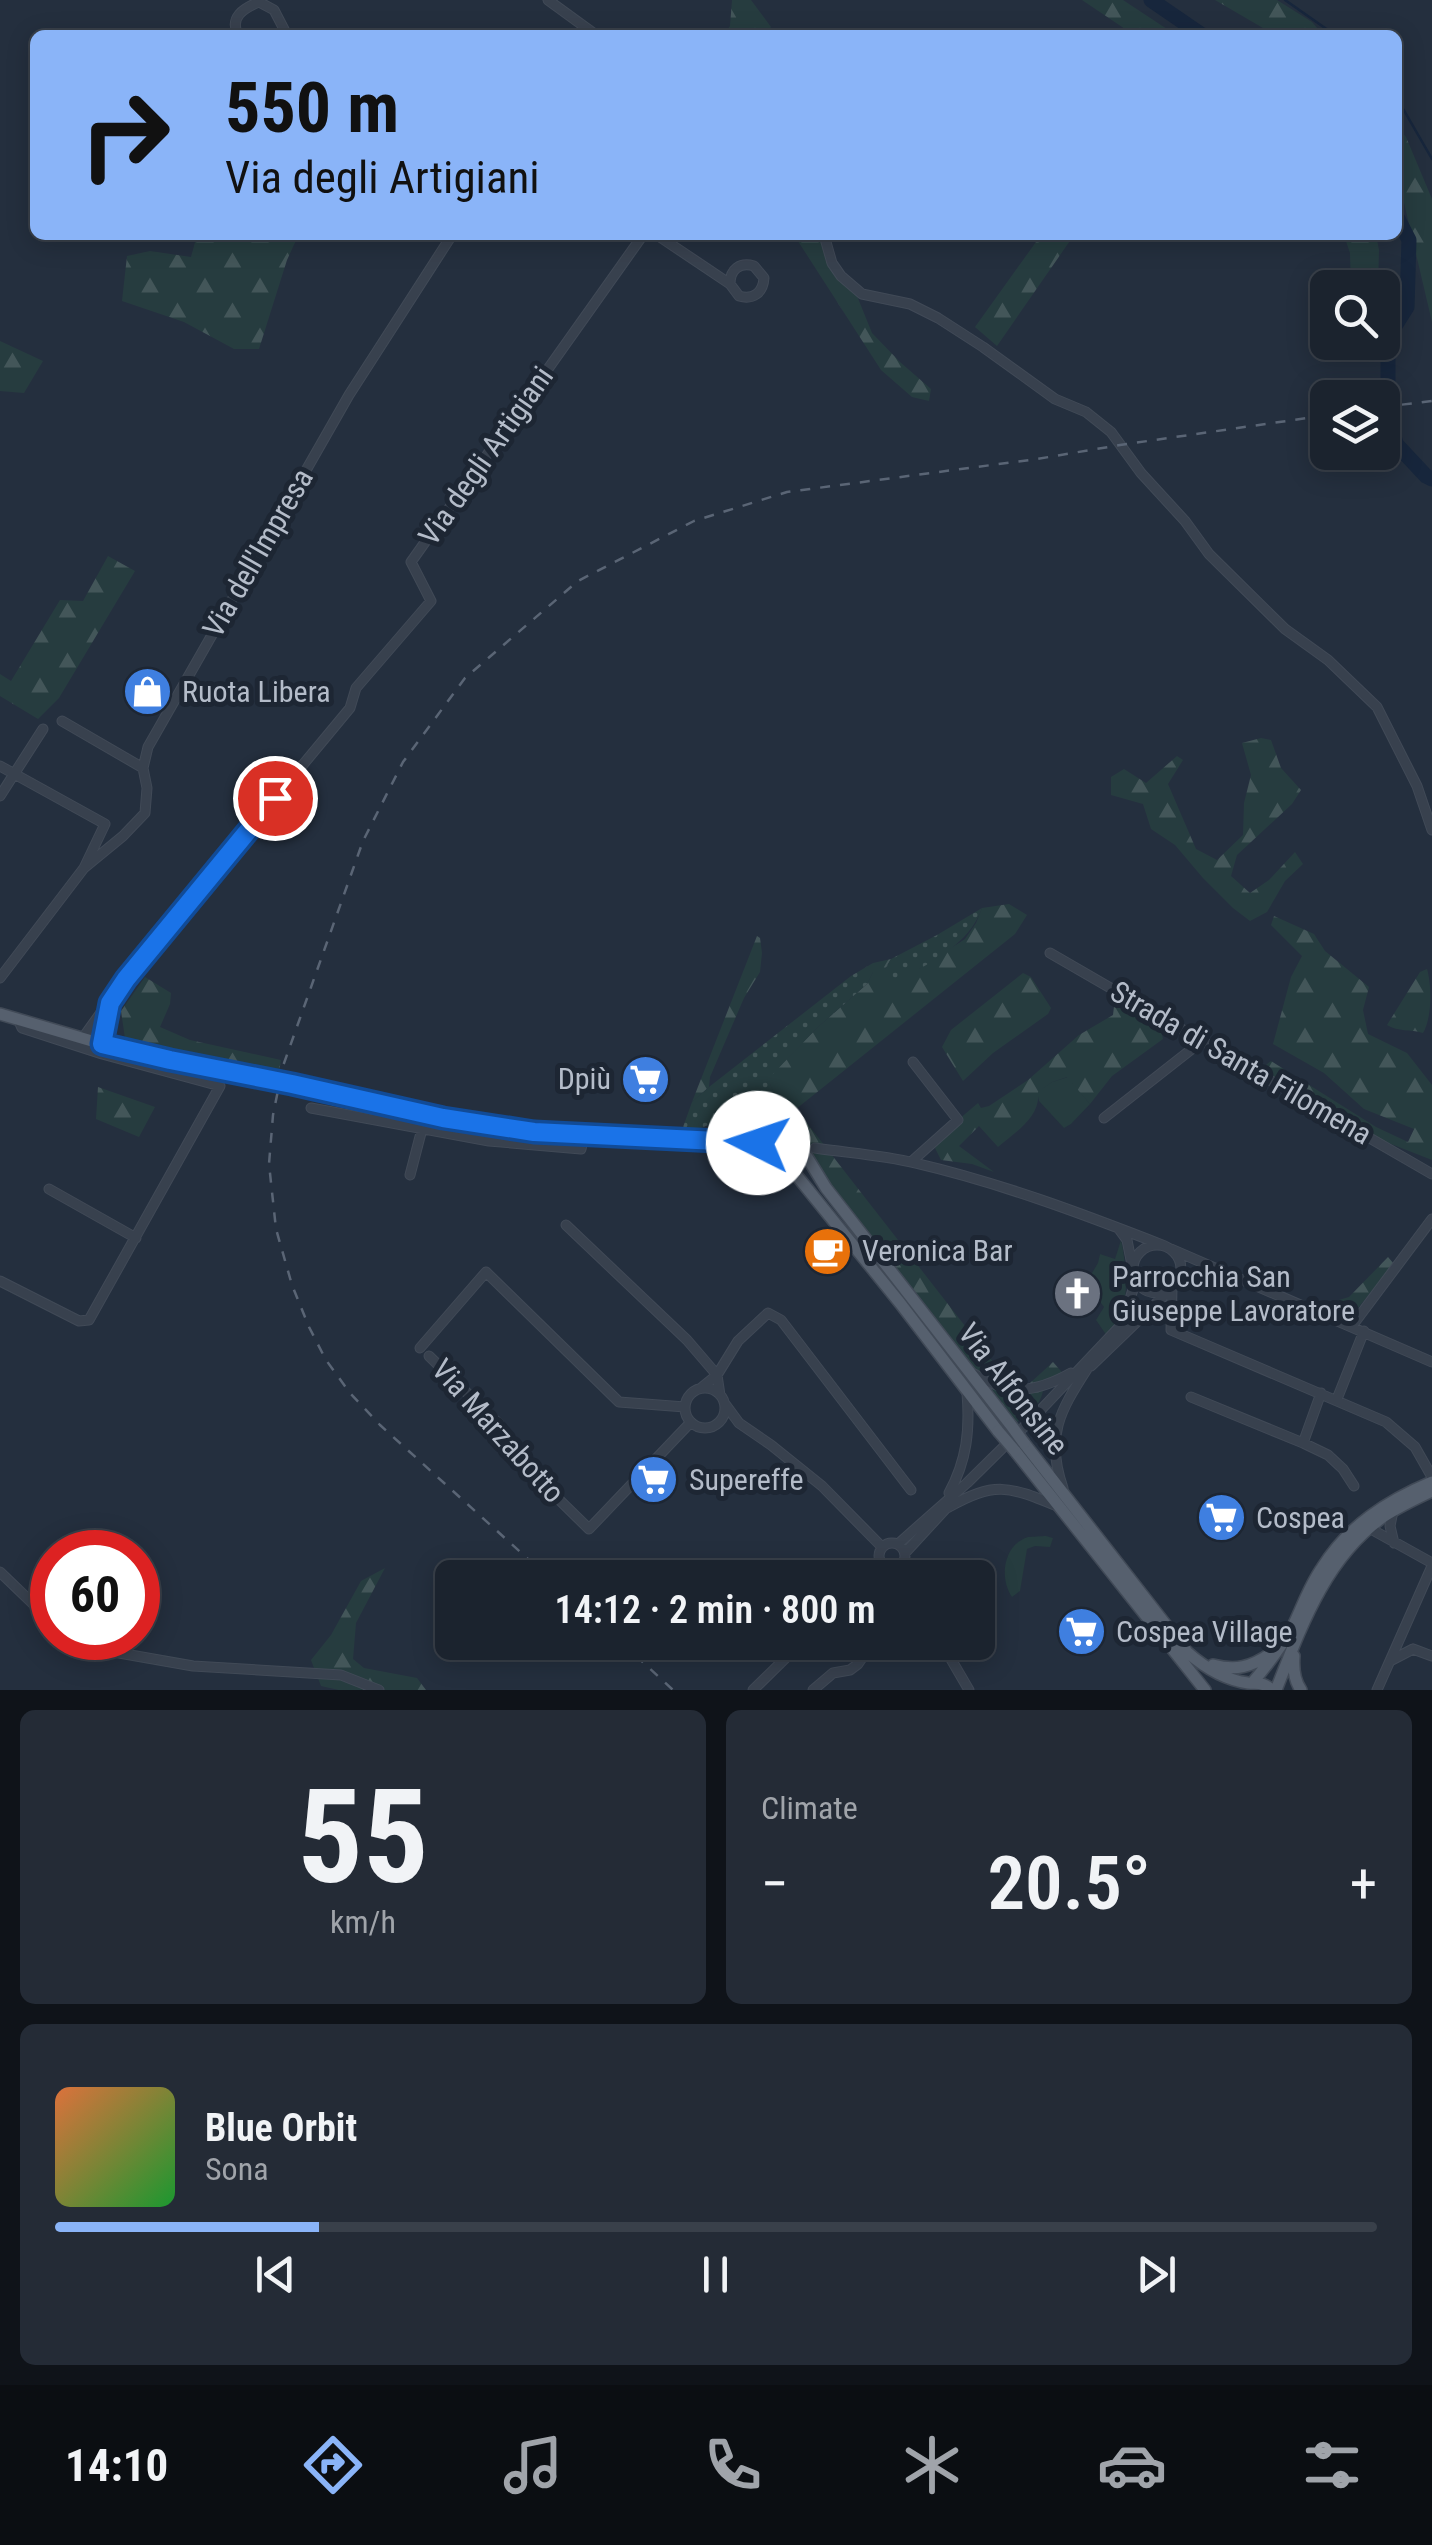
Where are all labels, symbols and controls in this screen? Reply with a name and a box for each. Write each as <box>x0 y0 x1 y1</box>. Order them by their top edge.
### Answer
text: 550 m <box>225 67 399 149</box>
icon: right <box>60 70 190 200</box>
text: Via degli Artigiani <box>225 151 540 204</box>
map controls <box>1310 270 1400 470</box>
button: search <box>1310 270 1400 360</box>
street label: Via degli Artigiani <box>411 360 560 552</box>
button: layers <box>1310 380 1400 470</box>
street label: Via dell'Impresa <box>195 462 320 643</box>
shop icon: Ruota Libera <box>121 666 173 718</box>
place label: Ruota Libera <box>182 674 331 709</box>
pin <box>233 756 318 841</box>
icon: arrive <box>248 771 303 826</box>
street label: Strada di Santa Filomena <box>1105 974 1378 1152</box>
supermarket icon: Dpiù <box>620 1053 672 1105</box>
place label: Dpiù <box>558 1061 611 1096</box>
position arrow <box>706 1091 810 1195</box>
cafe icon: Veronica Bar <box>801 1225 853 1277</box>
place label: Veronica Bar <box>862 1233 1013 1268</box>
place label: Parrocchia San Giuseppe Lavoratore <box>1112 1259 1355 1328</box>
church icon: Parrocchia San Giuseppe Lavoratore <box>1051 1268 1103 1320</box>
street label: Via Alfonsine <box>951 1316 1076 1461</box>
street label: Via Marzabotto <box>425 1352 572 1510</box>
supermarket icon: Supereffe <box>628 1454 680 1506</box>
place label: Supereffe <box>689 1462 804 1497</box>
supermarket icon: Cospea <box>1195 1492 1247 1544</box>
place label: Cospea <box>1256 1500 1345 1535</box>
speed limit sign: 60 <box>30 1530 160 1660</box>
text: 14:12 · 2 min · 800 m <box>555 1588 875 1632</box>
supermarket icon: Cospea Village <box>1055 1606 1107 1658</box>
place label: Cospea Village <box>1116 1614 1293 1649</box>
text: 55 <box>297 1761 429 1914</box>
text: Climate <box>761 1789 858 1827</box>
text: 20.5° <box>987 1839 1151 1927</box>
text: − <box>761 1852 789 1916</box>
text: + <box>1350 1852 1377 1916</box>
text: km/h <box>330 1903 396 1941</box>
text: Blue Orbit <box>205 2106 357 2150</box>
text: Sona <box>205 2150 268 2188</box>
icon: previous <box>248 2247 303 2302</box>
icon: pause <box>688 2247 743 2302</box>
icon: next <box>1129 2247 1184 2302</box>
icon: directions <box>298 2430 368 2500</box>
icon: music <box>498 2430 568 2500</box>
icon: phone <box>698 2430 768 2500</box>
icon: climate <box>897 2430 967 2500</box>
icon: car <box>1097 2430 1167 2500</box>
icon: filters <box>1297 2430 1367 2500</box>
text: 14:10 <box>65 2439 168 2492</box>

